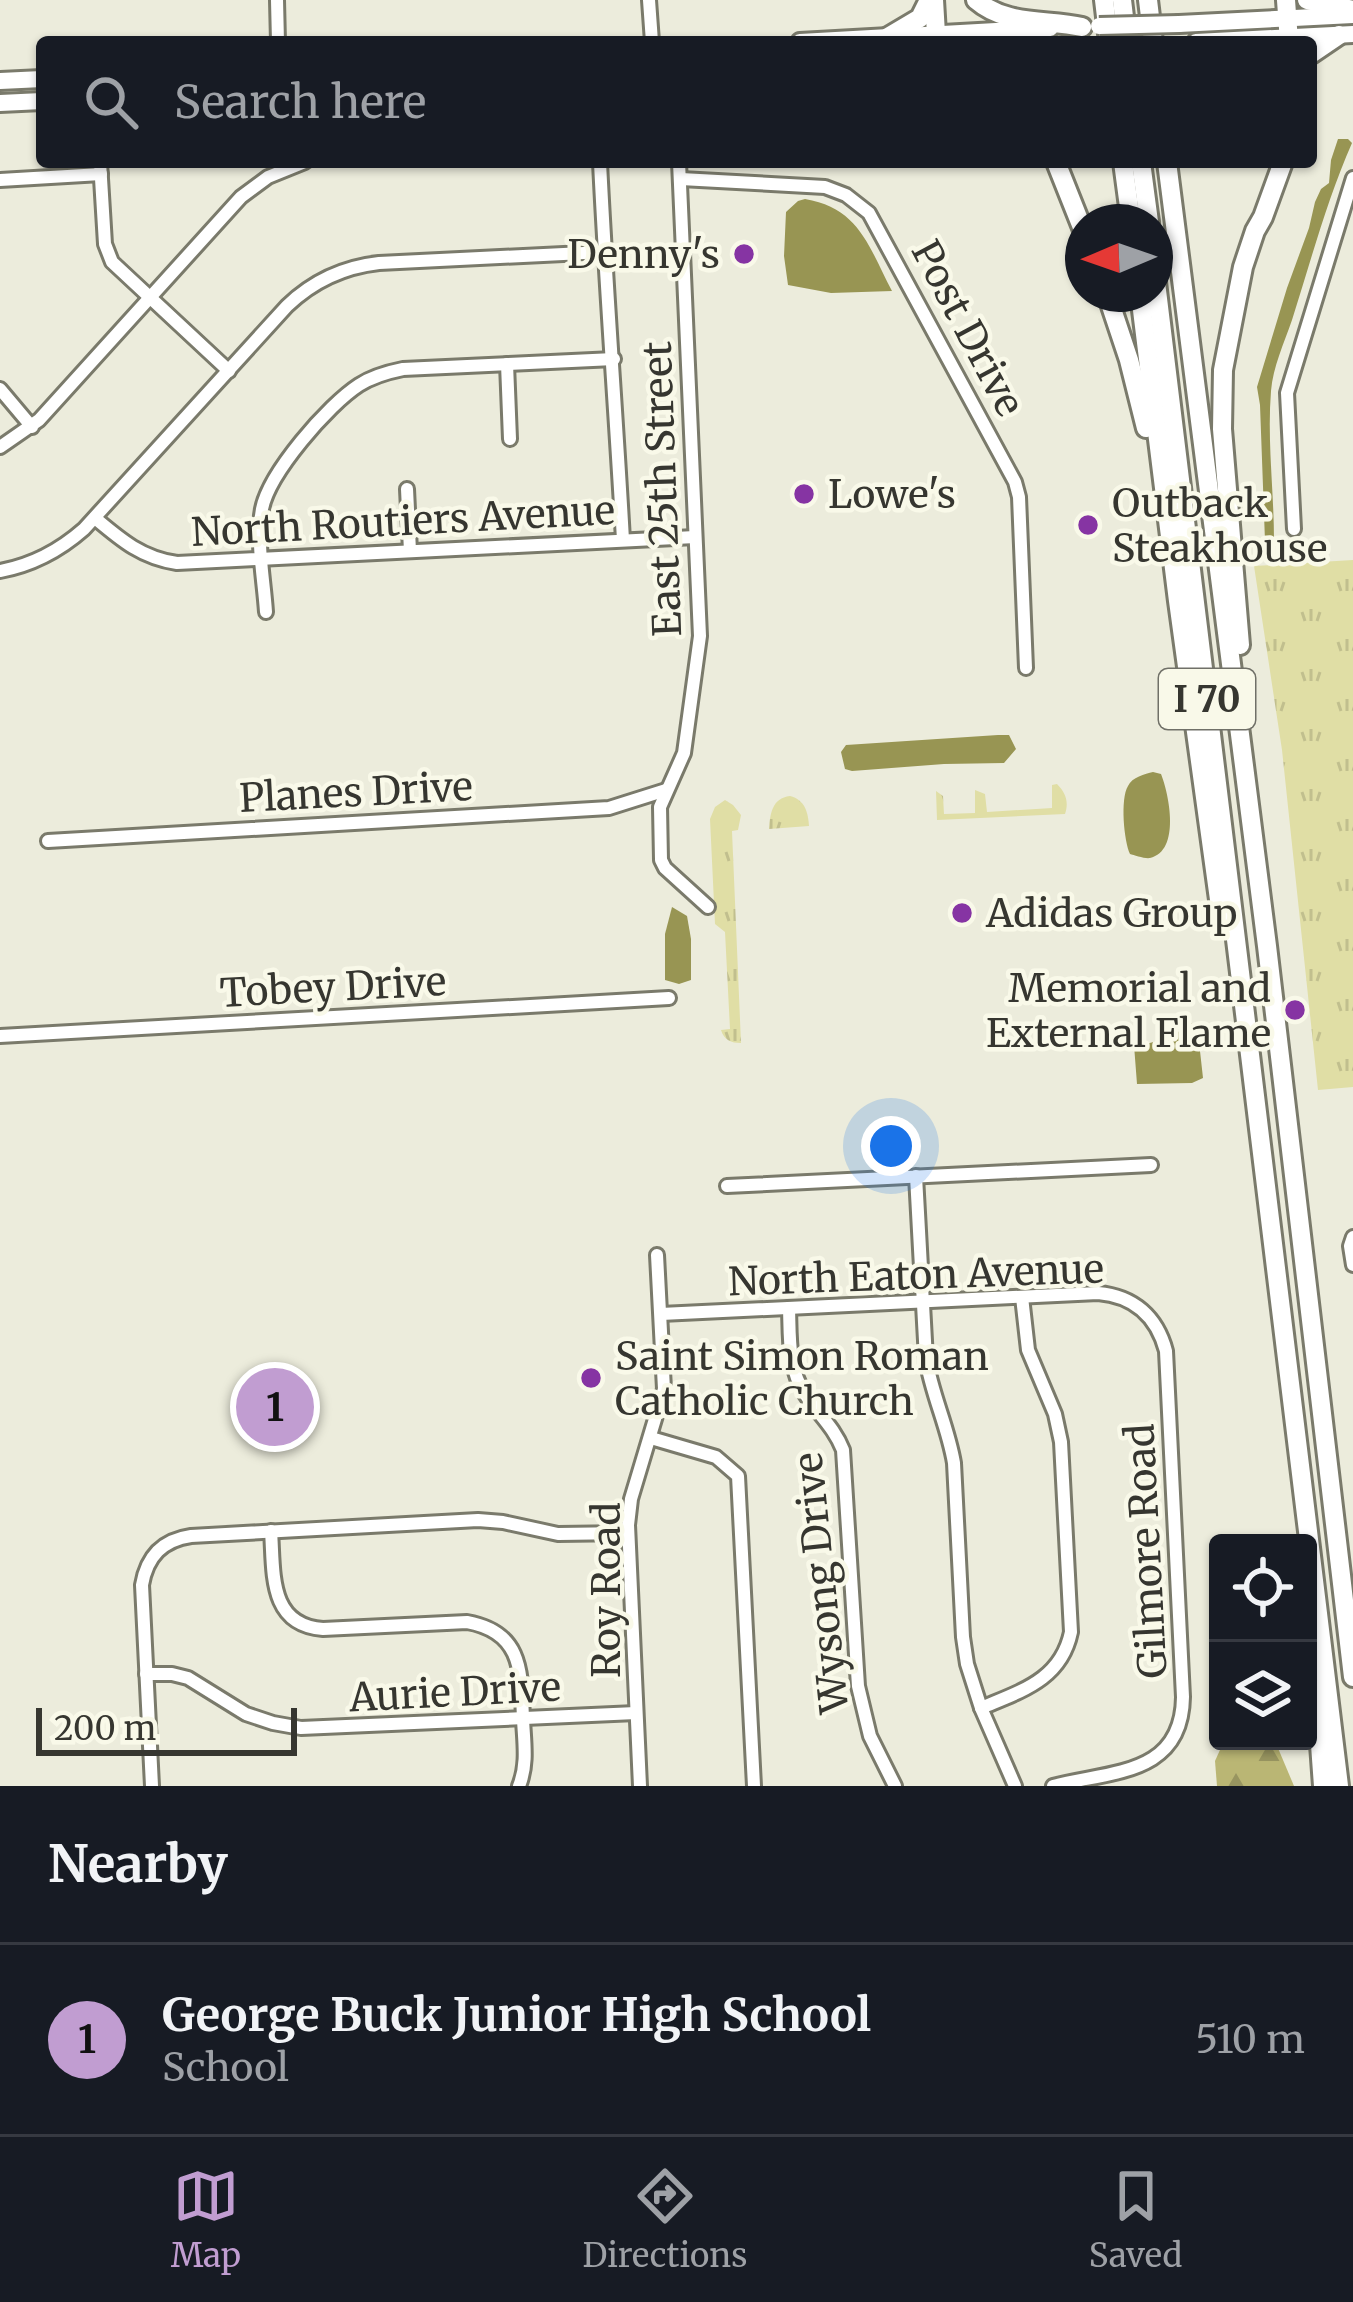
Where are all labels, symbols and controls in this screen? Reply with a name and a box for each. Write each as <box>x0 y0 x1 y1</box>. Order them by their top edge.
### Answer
search box <box>36 36 1317 168</box>
icon: search <box>78 69 144 135</box>
text: Search here <box>174 74 426 130</box>
north arrow <box>1065 204 1173 312</box>
place label: Denny's <box>567 230 720 279</box>
street label: Post Drive <box>901 232 1034 424</box>
marker: Denny's <box>731 241 757 267</box>
street label: East 25th Street <box>633 340 692 638</box>
place label: Lowe's <box>828 470 956 519</box>
place label: Outback Steakhouse <box>1112 479 1327 573</box>
marker: Lowe's <box>791 481 817 507</box>
street label: North Routiers Avenue <box>190 486 616 557</box>
marker: Outback Steakhouse <box>1075 512 1101 538</box>
road number: I 70 <box>1159 669 1255 729</box>
street label: Planes Drive <box>238 762 474 823</box>
place label: Adidas Group <box>985 889 1238 938</box>
marker: Adidas Group <box>949 900 975 926</box>
street label: Tobey Drive <box>219 957 447 1018</box>
place label: Memorial and External Flame <box>986 964 1271 1058</box>
marker: Memorial and External Flame <box>1282 997 1308 1023</box>
your location <box>861 1116 921 1176</box>
street label: North Eaton Avenue <box>727 1244 1105 1307</box>
place label: Saint Simon Roman Catholic Church <box>615 1332 989 1426</box>
pin: 1 <box>236 1362 314 1452</box>
marker: Saint Simon Roman Catholic Church <box>578 1365 604 1391</box>
street label: Gilmore Road <box>1115 1423 1178 1679</box>
street label: Wysong Drive <box>783 1450 860 1717</box>
street label: Roy Road <box>582 1502 631 1678</box>
map controls <box>1209 1534 1317 1750</box>
button: locate <box>1209 1534 1317 1642</box>
button: layers <box>1209 1642 1317 1750</box>
street label: Aurie Drive <box>347 1662 562 1723</box>
scale bar <box>36 1702 297 1755</box>
text: 200 m <box>54 1708 156 1749</box>
text: Nearby <box>48 1832 228 1896</box>
text: George Buck Junior High School <box>162 1987 871 2043</box>
text: 1 <box>78 2015 96 2064</box>
text: 510 m <box>1195 2015 1305 2064</box>
text: School <box>162 2043 289 2092</box>
tab: Map <box>171 2163 241 2276</box>
tab: Directions <box>582 2163 747 2276</box>
tab: Saved <box>1089 2163 1182 2276</box>

